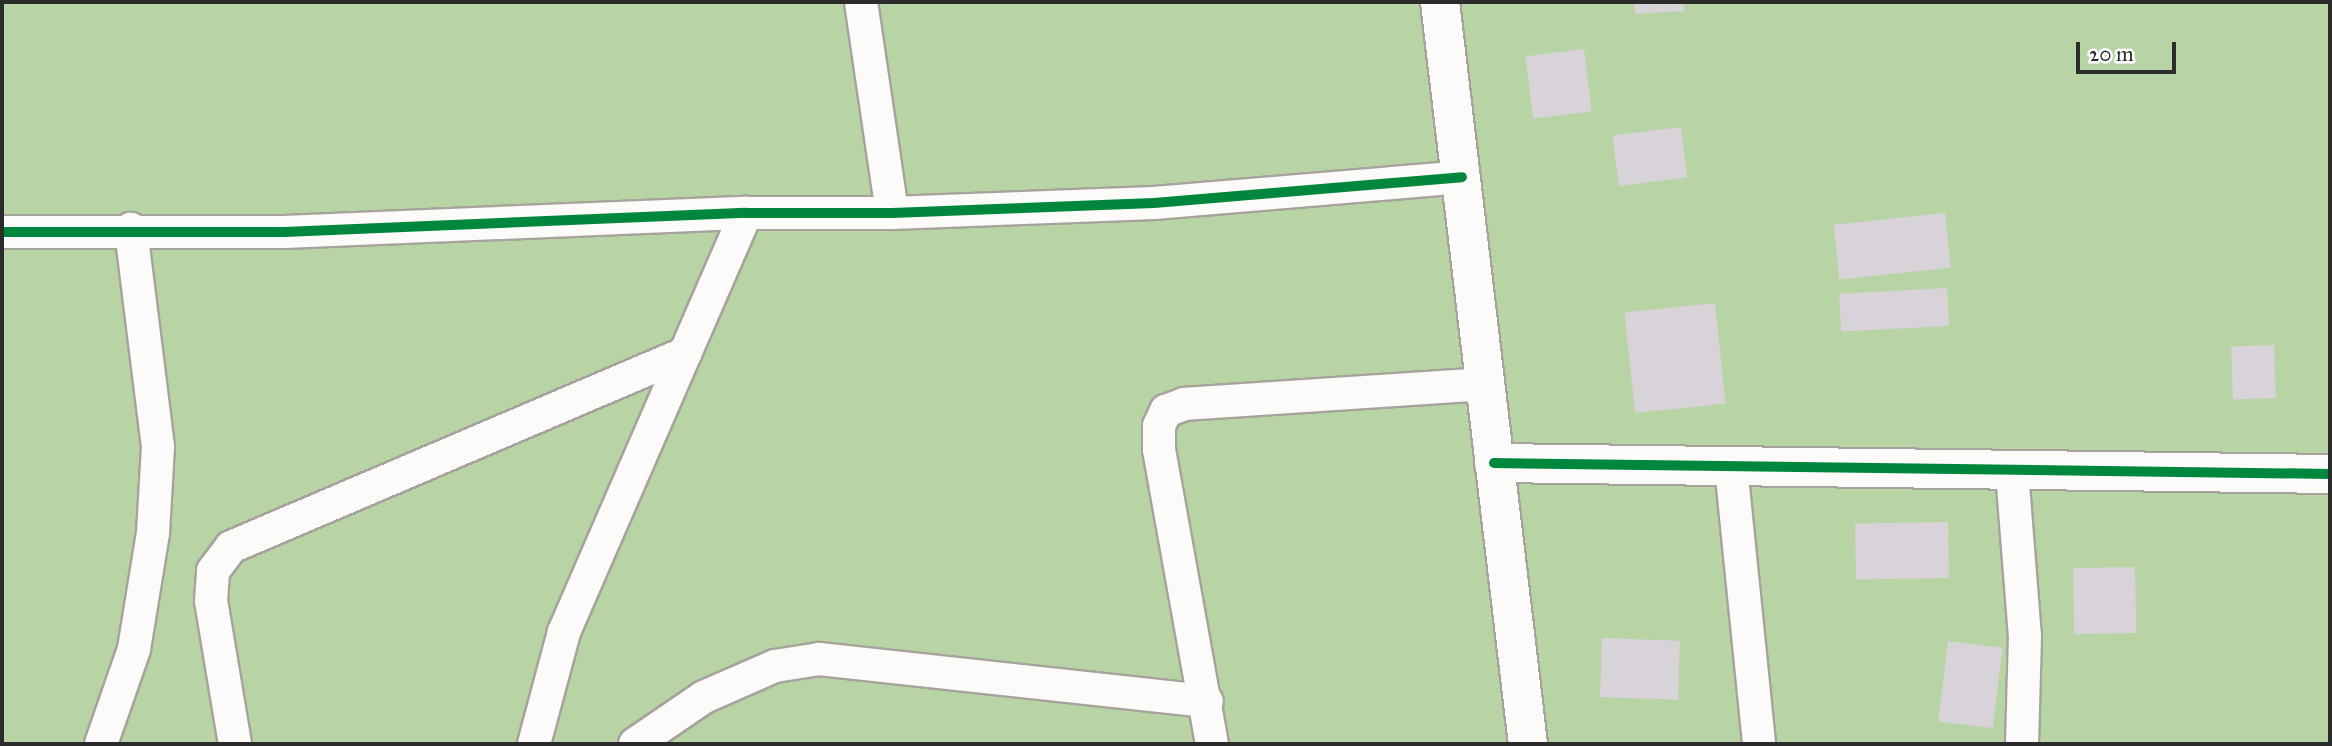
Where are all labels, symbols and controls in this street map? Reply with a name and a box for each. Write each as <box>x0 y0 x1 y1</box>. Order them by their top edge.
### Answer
scale bar <box>2080 28 2180 72</box>
text: 20 m <box>2089 41 2134 67</box>

